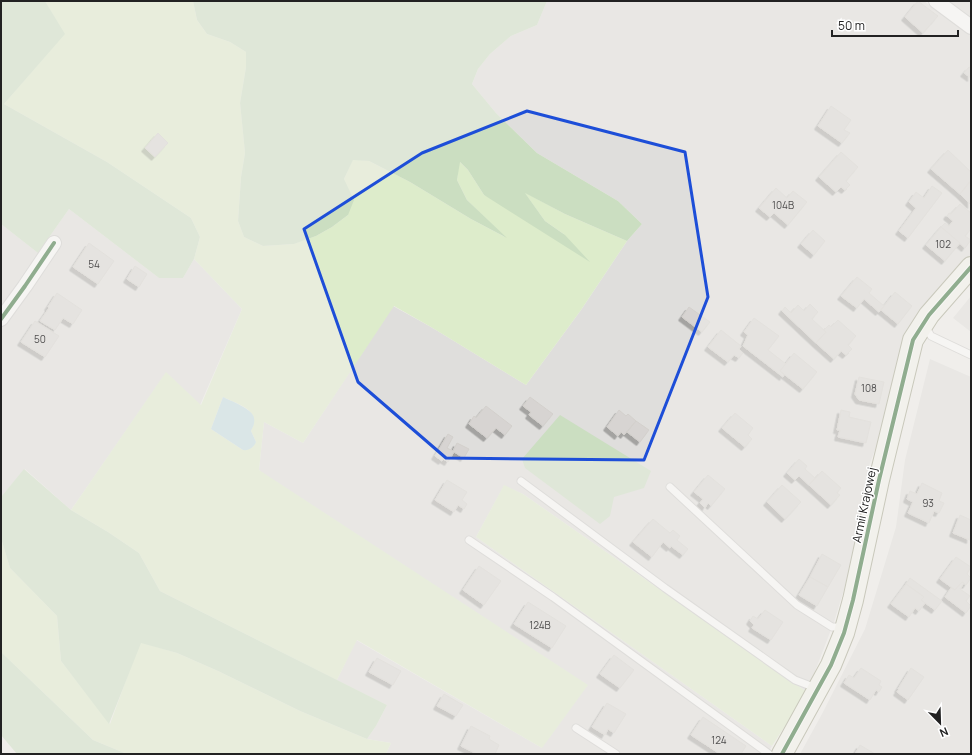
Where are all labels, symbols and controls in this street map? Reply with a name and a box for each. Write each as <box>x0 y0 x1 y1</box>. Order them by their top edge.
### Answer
scale bar <box>832 12 958 38</box>
text: 50 m <box>838 17 865 34</box>
house number: 104B <box>772 198 794 212</box>
house number: 102 <box>935 237 951 251</box>
house number: 54 <box>88 257 100 271</box>
house number: 50 <box>34 332 46 346</box>
house number: 108 <box>861 381 877 395</box>
street label: Armii Krajowej <box>848 466 880 544</box>
house number: 93 <box>922 496 934 510</box>
house number: 124B <box>529 618 551 632</box>
north arrow <box>920 703 960 743</box>
text: N <box>937 724 951 741</box>
house number: 124 <box>711 733 727 747</box>

